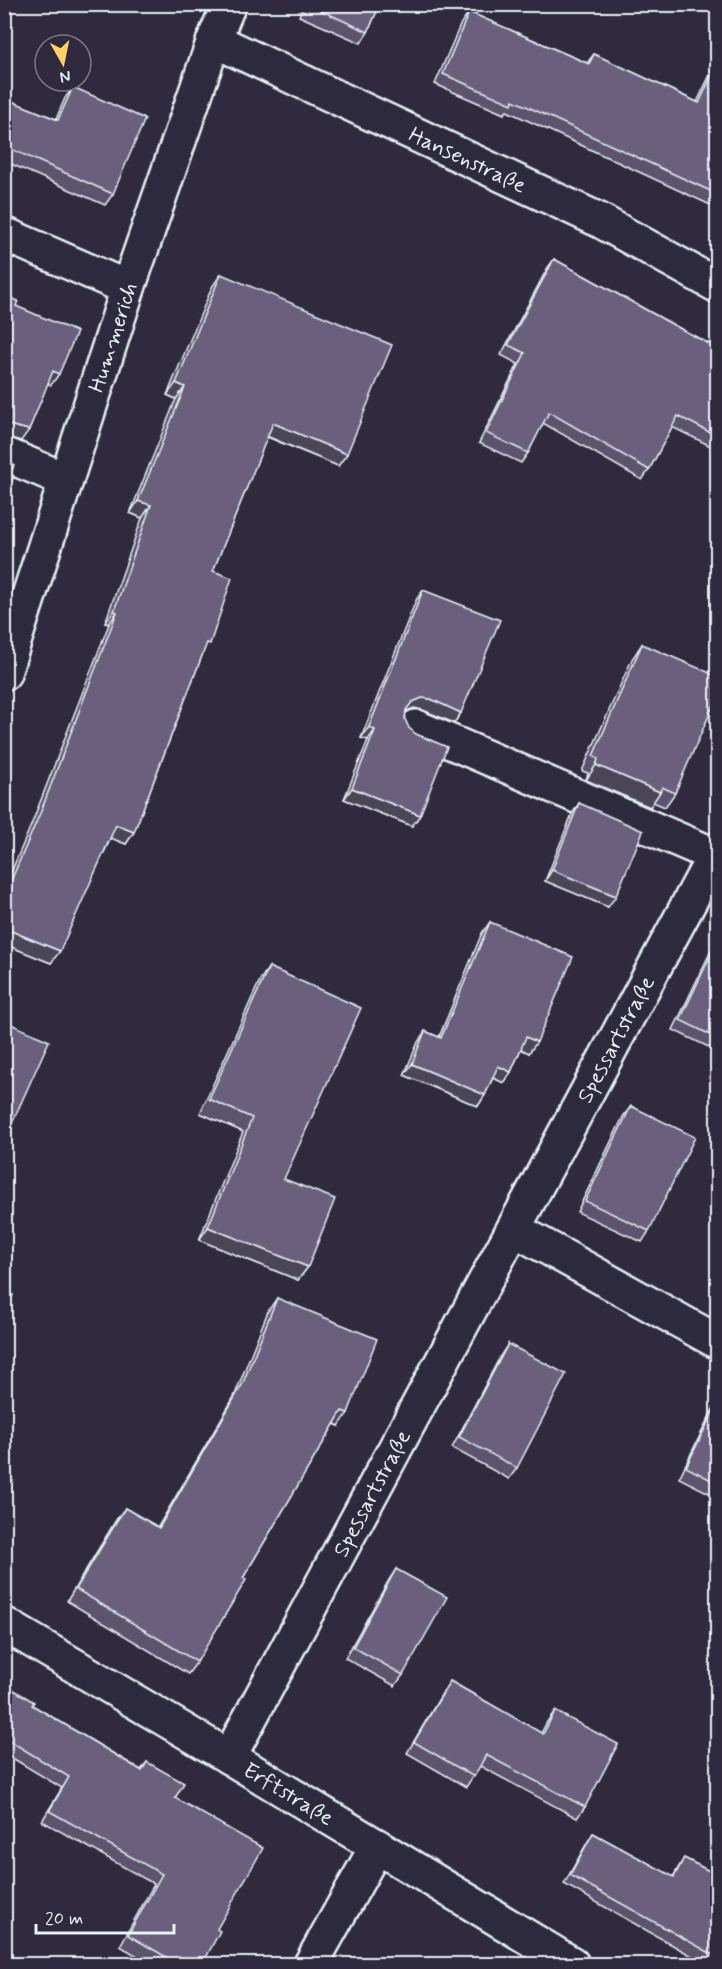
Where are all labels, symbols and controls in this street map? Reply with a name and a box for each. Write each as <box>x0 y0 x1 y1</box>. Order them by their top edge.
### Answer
north arrow <box>33 33 93 93</box>
text: N <box>58 65 72 88</box>
street label: Hansenstraße <box>404 121 531 200</box>
street label: Hummerich <box>83 279 145 396</box>
street label: Spessartstraße <box>572 971 662 1108</box>
street label: Spessartstraße <box>328 1425 418 1562</box>
street label: Erftstraße <box>238 1757 339 1833</box>
scale bar <box>36 1897 174 1935</box>
text: 20 m <box>45 1907 83 1931</box>

